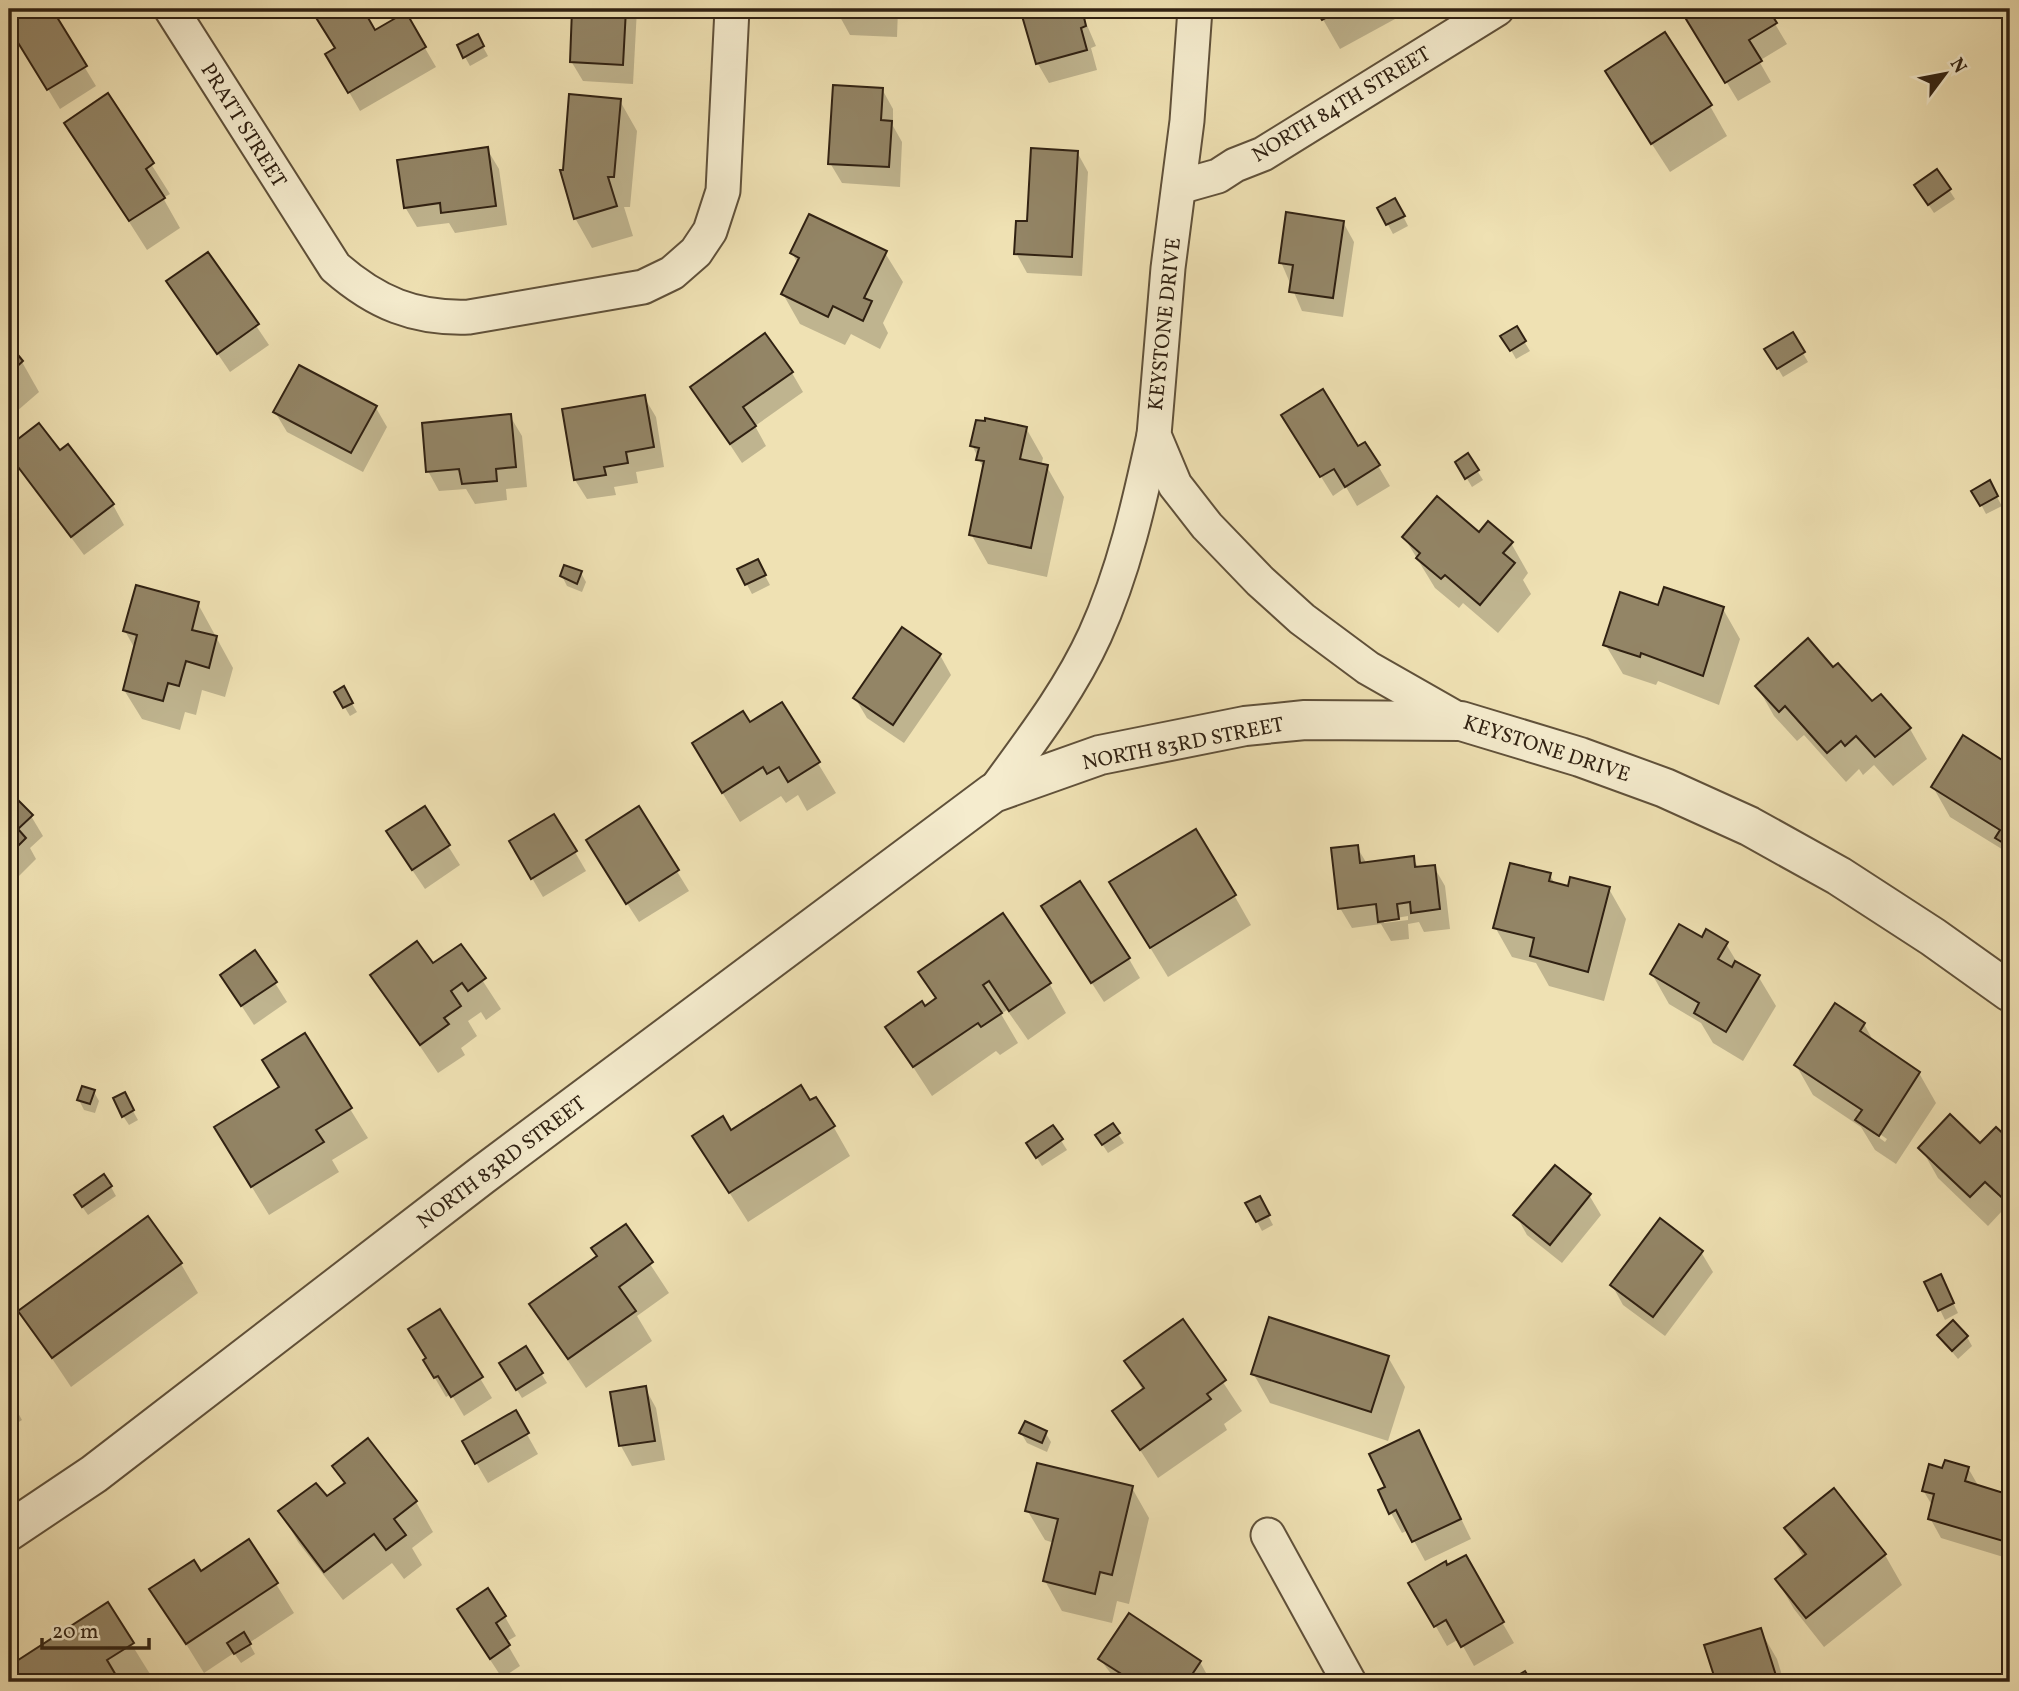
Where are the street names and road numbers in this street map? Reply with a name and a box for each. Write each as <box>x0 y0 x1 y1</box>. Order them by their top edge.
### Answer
street label: NORTH 84TH STREET <box>1247 40 1437 170</box>
street label: PRATT STREET <box>193 58 293 194</box>
street label: KEYSTONE DRIVE <box>1142 236 1189 412</box>
street label: KEYSTONE DRIVE <box>1459 709 1634 790</box>
street label: NORTH 83RD STREET <box>1080 711 1287 778</box>
street label: NORTH 83RD STREET <box>411 1090 592 1236</box>

